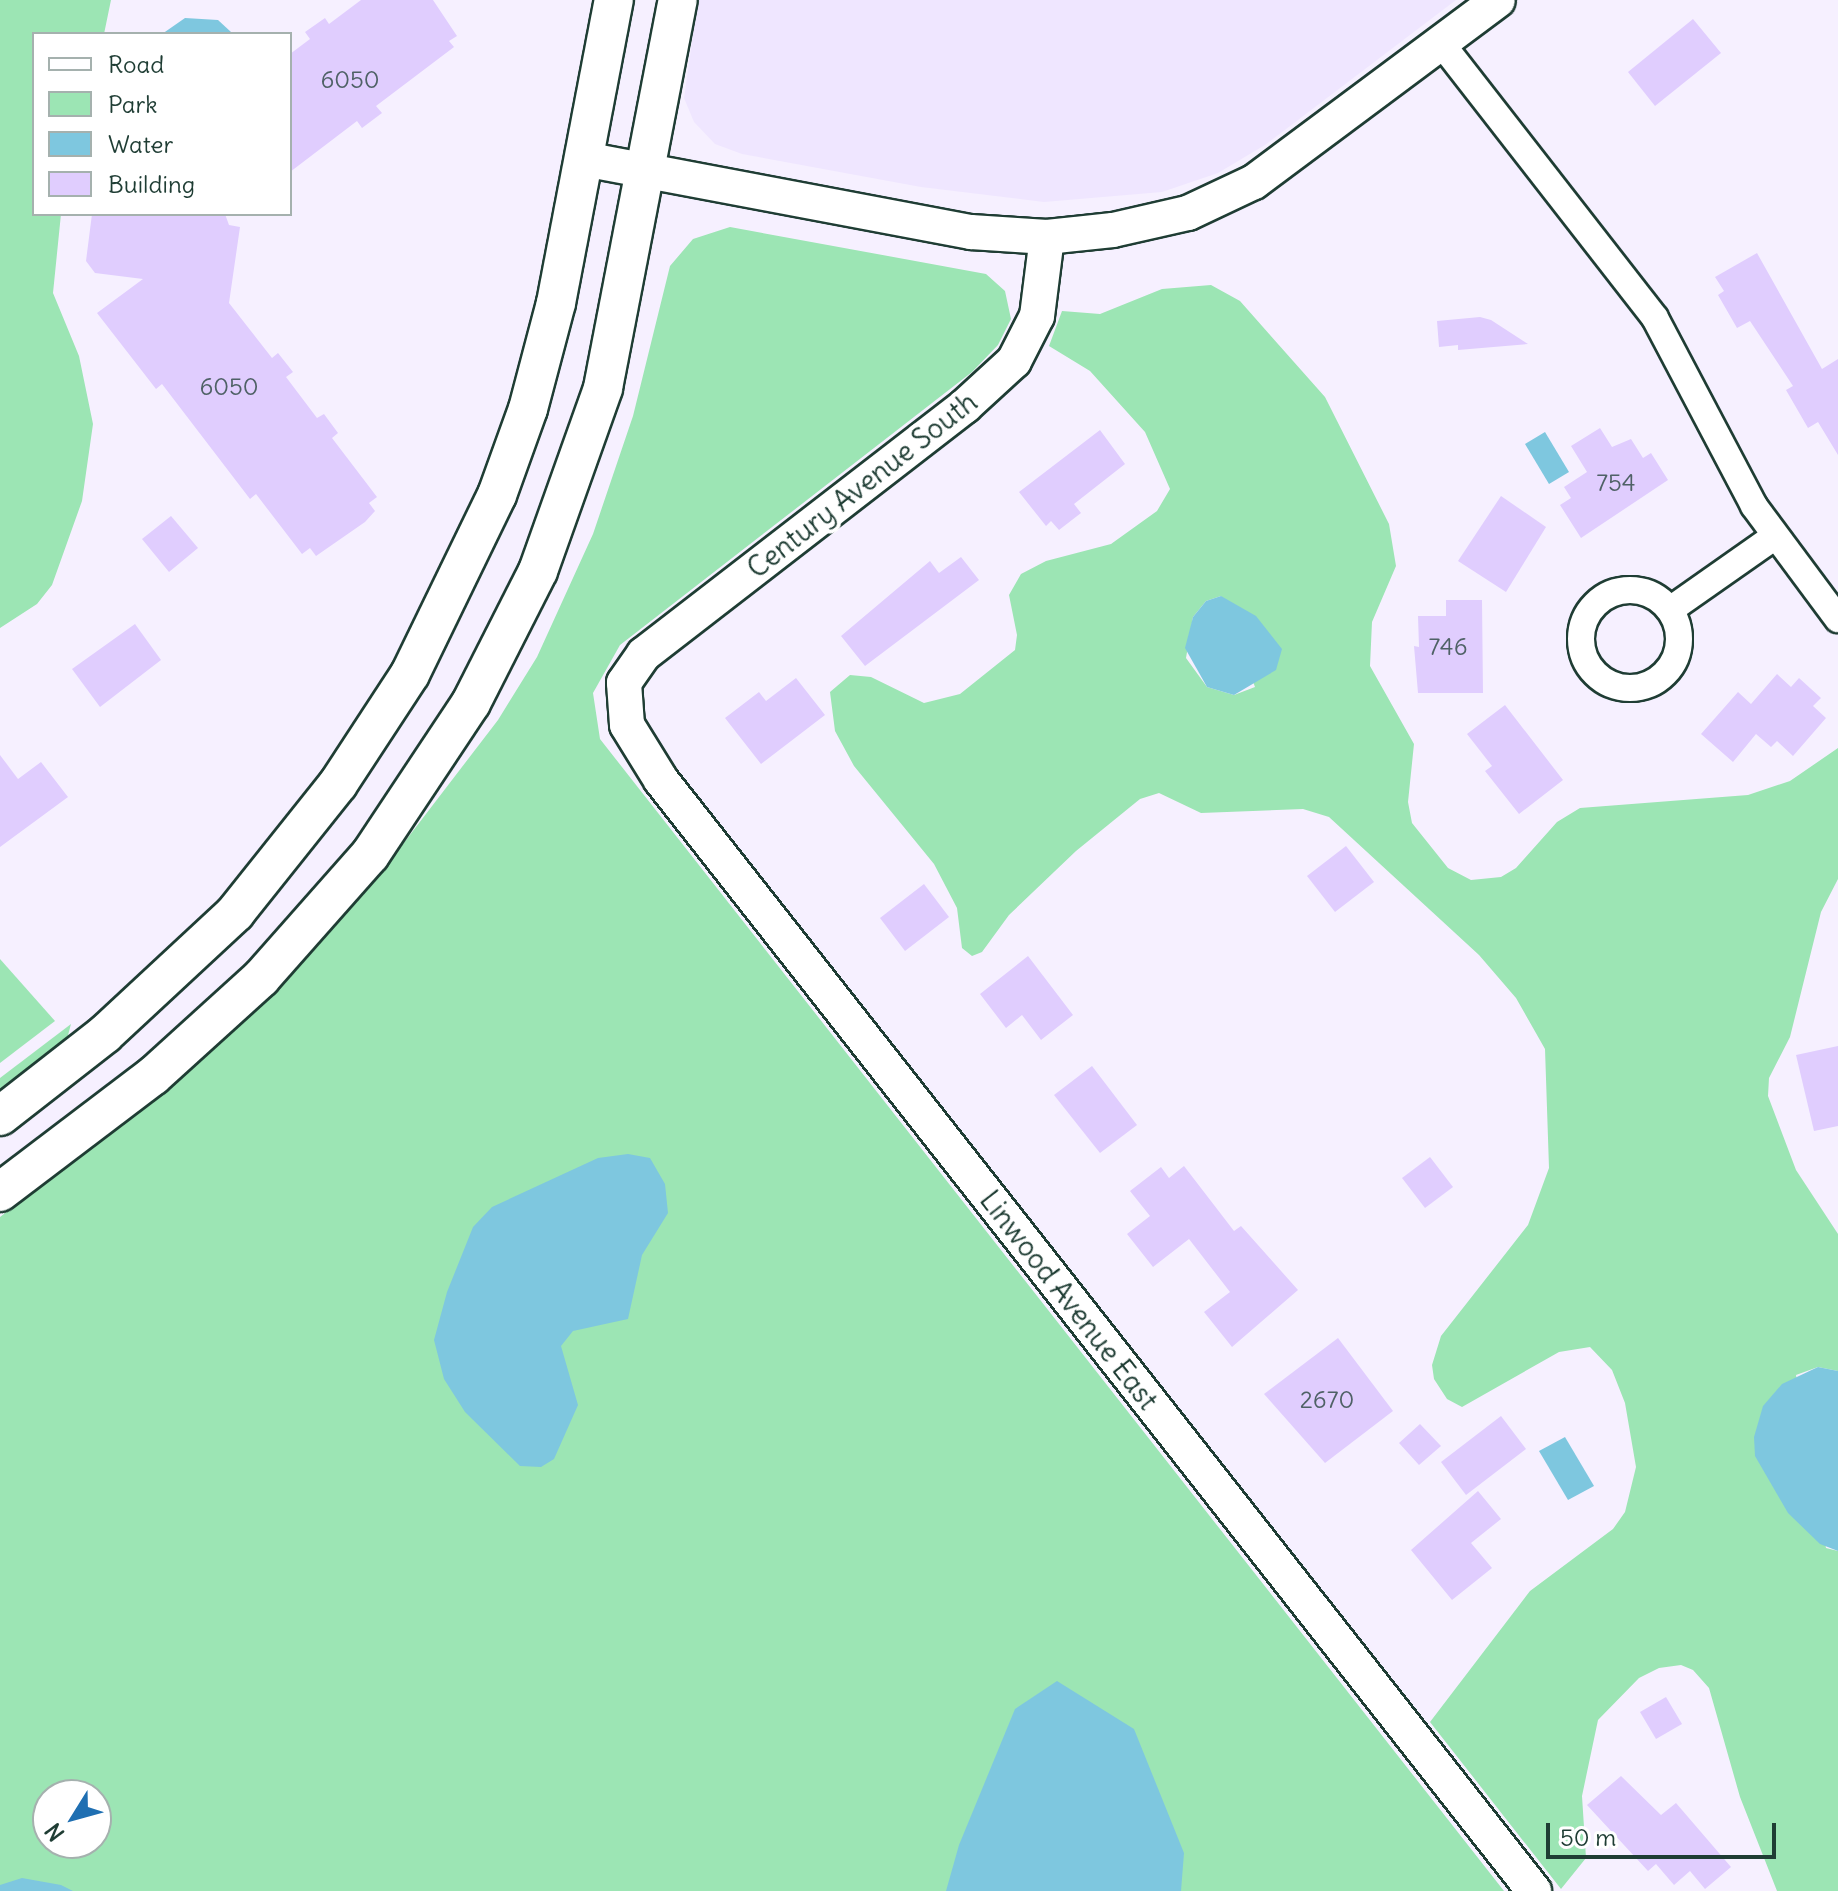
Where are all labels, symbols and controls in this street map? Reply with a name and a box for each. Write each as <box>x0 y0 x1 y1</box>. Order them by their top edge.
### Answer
legend <box>32 32 292 216</box>
text: Road <box>108 49 164 79</box>
house number: 6050 <box>320 66 380 94</box>
text: Park <box>108 89 158 119</box>
text: Water <box>108 129 173 159</box>
text: Building <box>108 169 195 199</box>
house number: 6050 <box>199 373 259 401</box>
street label: Century Avenue South <box>740 385 984 585</box>
house number: 754 <box>1596 469 1636 497</box>
house number: 746 <box>1429 633 1467 661</box>
street label: Linwood Avenue East <box>973 1184 1165 1416</box>
house number: 2670 <box>1300 1386 1354 1414</box>
north arrow <box>32 1779 112 1859</box>
scale bar <box>1550 1807 1780 1857</box>
text: N <box>39 1818 70 1847</box>
text: 50 m <box>1560 1822 1616 1852</box>

